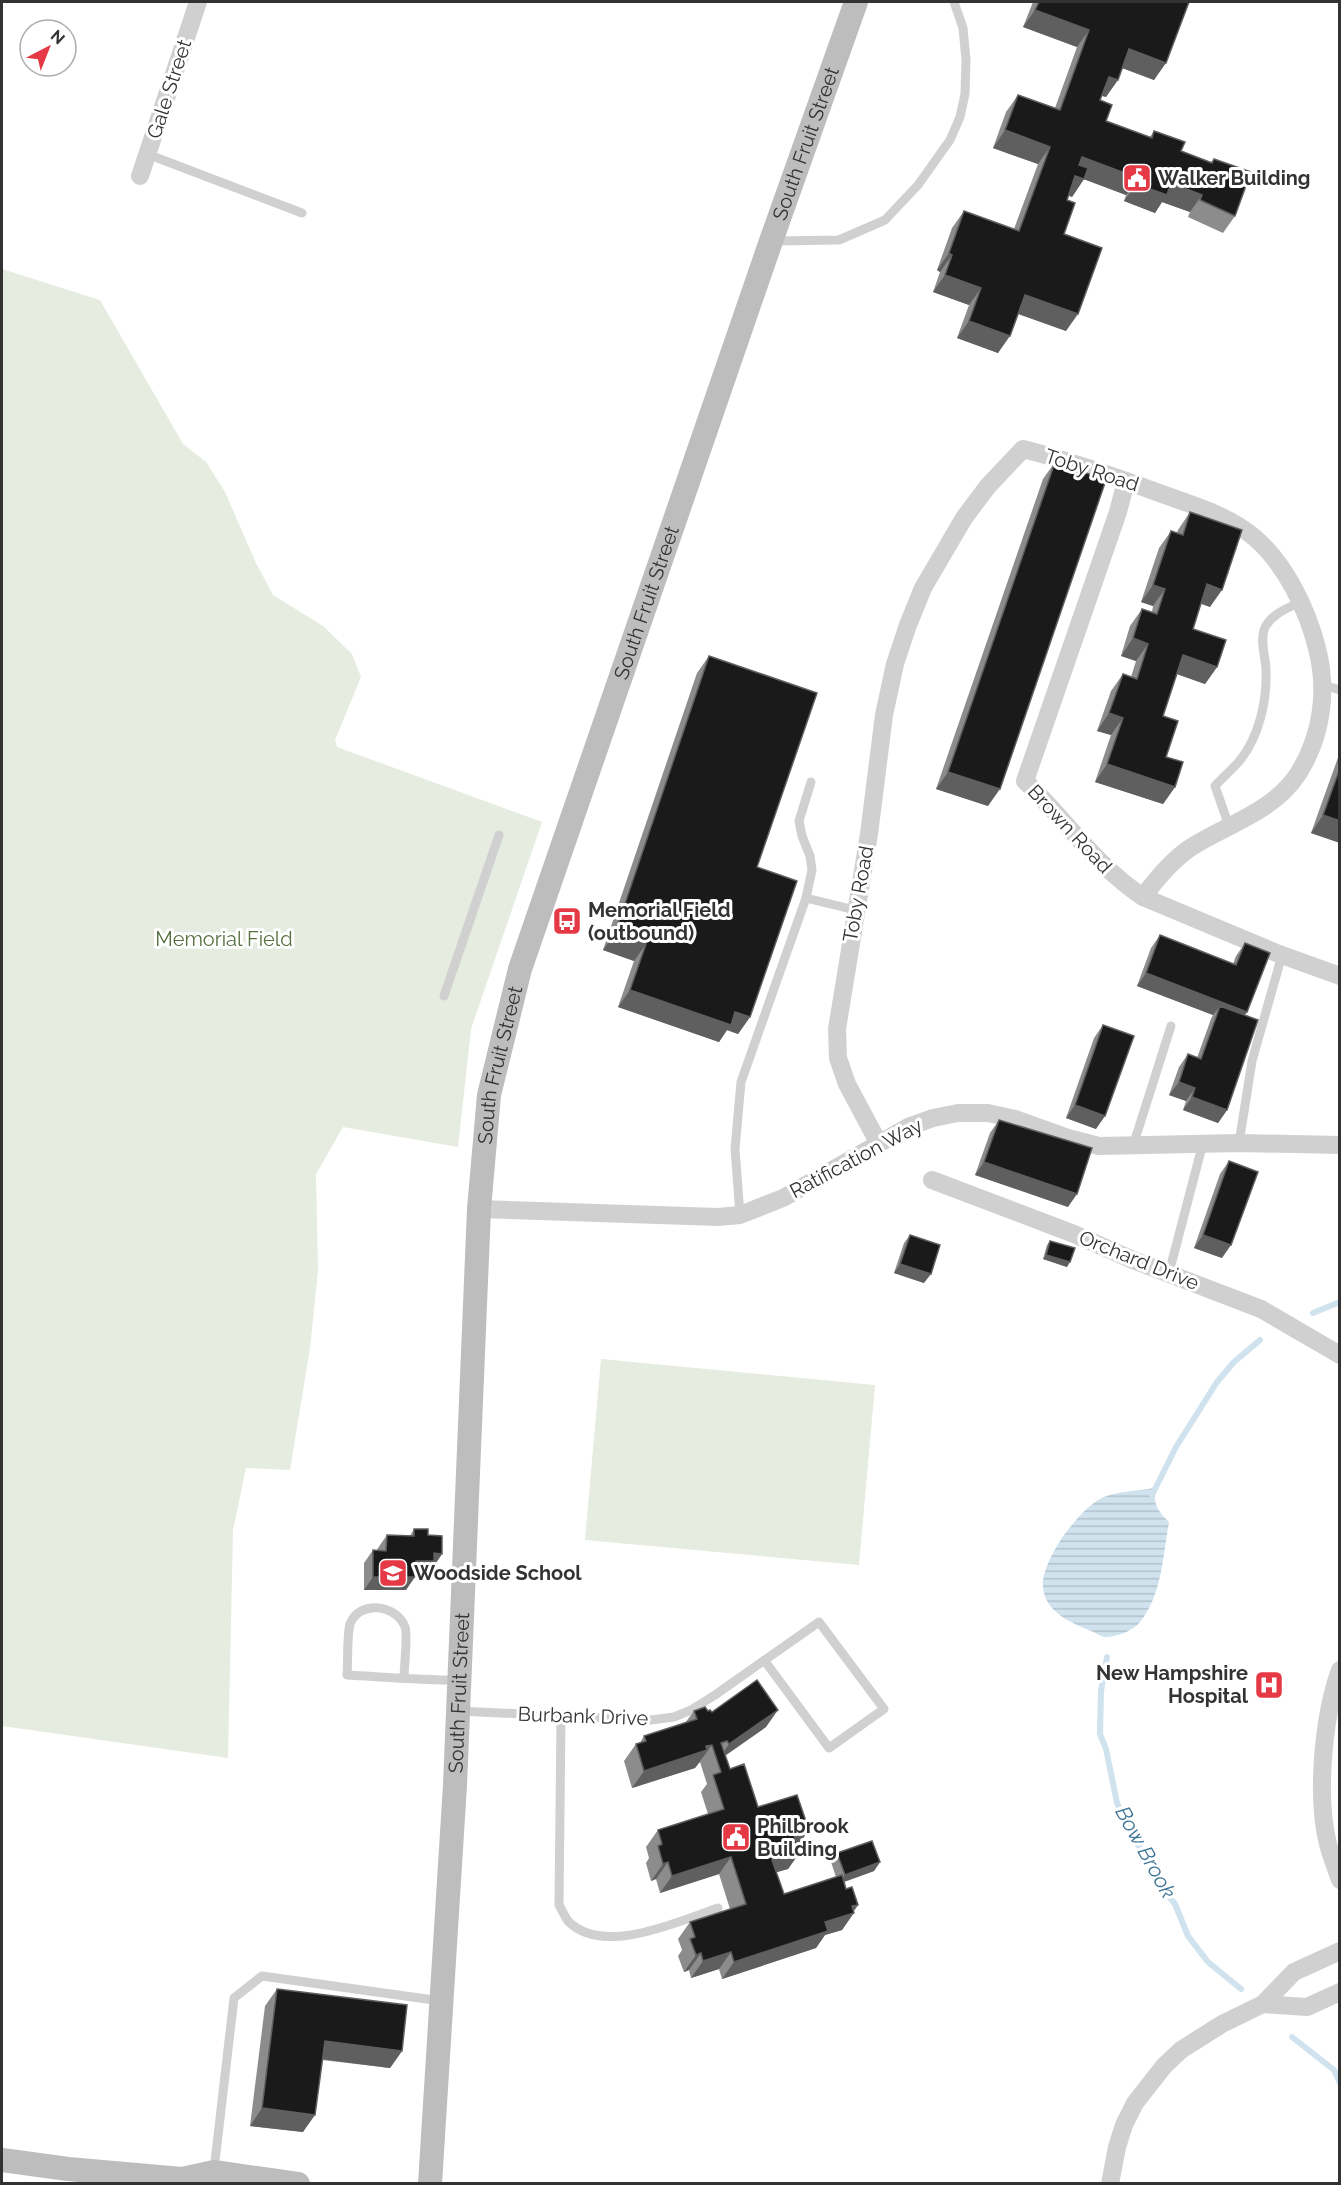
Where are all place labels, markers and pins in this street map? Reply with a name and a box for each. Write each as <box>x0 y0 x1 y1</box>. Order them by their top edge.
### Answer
public building icon: Walker Building <box>1121 162 1153 194</box>
place label: Walker Building <box>1158 166 1311 190</box>
place label: Memorial Field (outbound) <box>588 898 731 945</box>
bus stop icon: Memorial Field (outbound) <box>551 905 583 937</box>
school or university icon: Woodside School <box>377 1557 409 1589</box>
place label: Woodside School <box>414 1561 582 1585</box>
place label: New Hampshire Hospital <box>1096 1661 1249 1708</box>
hospital icon: New Hampshire Hospital <box>1253 1669 1285 1701</box>
place label: Philbrook Building <box>757 1814 850 1861</box>
public building icon: Philbrook Building <box>720 1821 752 1853</box>

